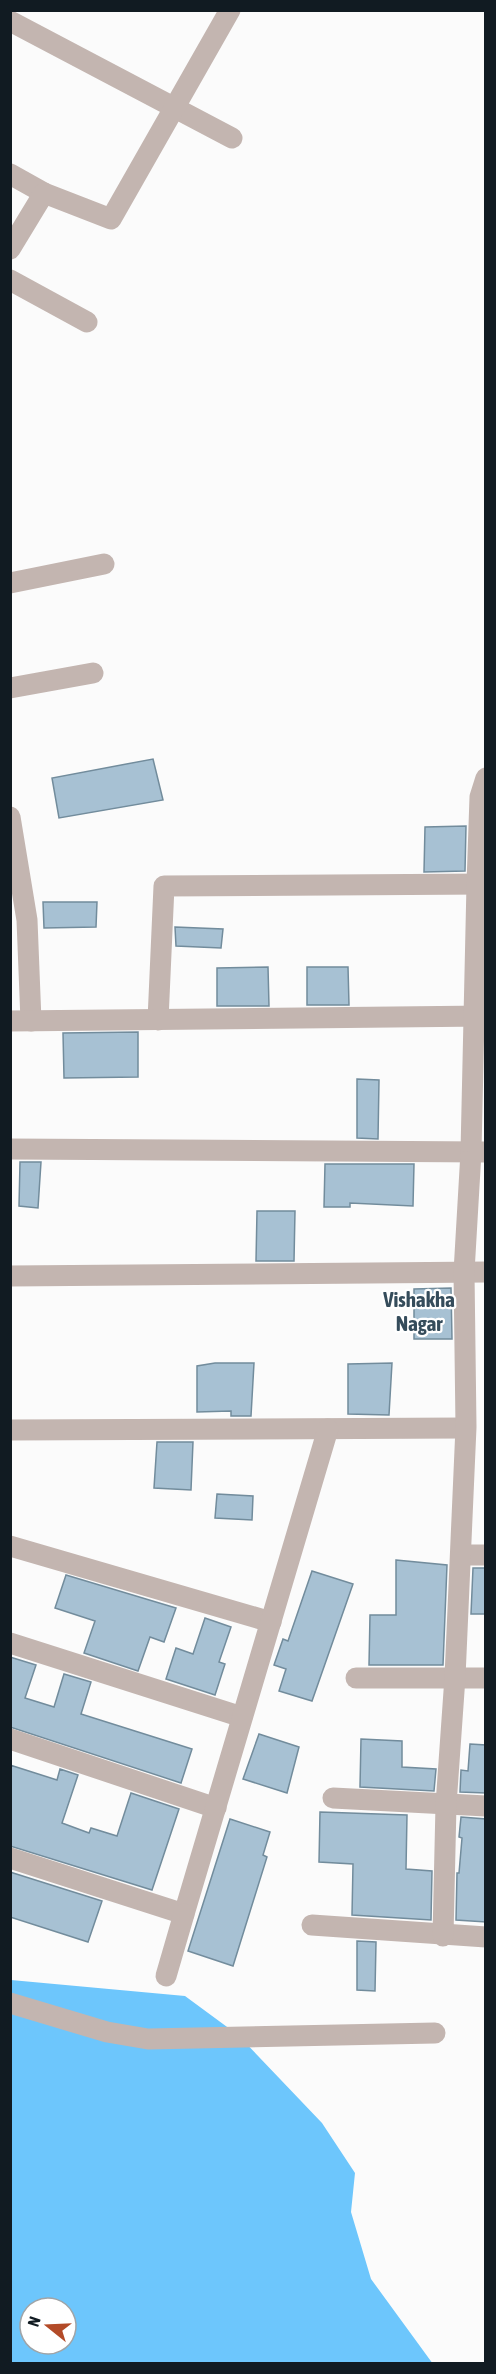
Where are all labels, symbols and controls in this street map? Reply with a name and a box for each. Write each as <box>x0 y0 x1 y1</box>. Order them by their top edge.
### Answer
district label: Vishakha Nagar <box>382 1287 455 1335</box>
north arrow <box>18 2296 78 2356</box>
text: N <box>24 2314 44 2329</box>

